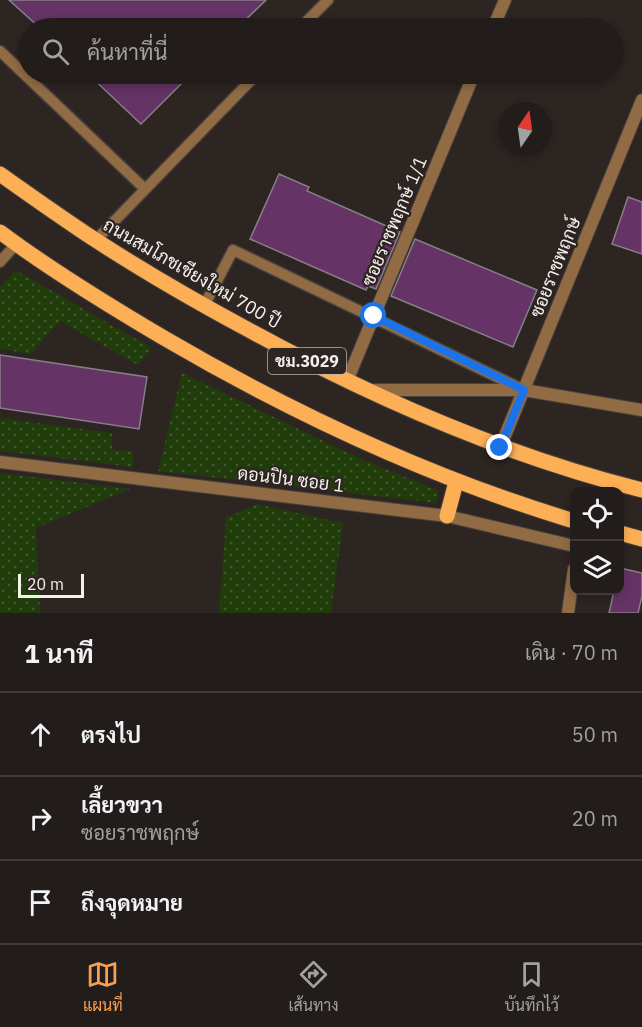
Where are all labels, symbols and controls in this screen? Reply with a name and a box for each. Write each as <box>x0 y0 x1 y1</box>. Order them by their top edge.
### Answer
search box <box>18 18 624 84</box>
icon: search <box>39 35 72 68</box>
text: ค้นหาที่นี่ <box>87 37 167 66</box>
north arrow <box>498 102 552 156</box>
street label: ซอยราชพฤกษ์ 1/1 <box>355 152 432 289</box>
street label: ถนนสมโภชเชียงใหม่ 700 ปี <box>99 212 285 333</box>
street label: ซอยราชพฤกษ์ <box>524 212 586 321</box>
route start <box>360 302 386 328</box>
road number: ชม.3029 <box>268 348 346 374</box>
route end <box>486 434 512 460</box>
street label: ดอนปิน ซอย 1 <box>236 461 346 497</box>
map controls <box>570 487 624 595</box>
button: locate <box>570 487 624 541</box>
button: layers <box>570 541 624 595</box>
scale bar <box>18 571 84 598</box>
text: 20 m <box>27 574 64 594</box>
text: 1 นาที <box>24 636 94 670</box>
text: เดิน · 70 m <box>525 639 618 666</box>
icon: ahead <box>24 718 57 751</box>
text: ตรงไป <box>81 720 141 749</box>
text: 50 m <box>572 721 618 748</box>
text: เลี้ยวขวา <box>81 790 163 819</box>
icon: right <box>24 802 57 835</box>
text: 20 m <box>572 805 618 832</box>
text: ซอยราชพฤกษ์ <box>81 819 199 846</box>
icon: arrive <box>24 886 57 919</box>
text: ถึงจุดหมาย <box>81 888 183 917</box>
tab: แผนที่ <box>83 958 123 1015</box>
tab: เส้นทาง <box>289 958 339 1015</box>
tab: บันทึกไว้ <box>504 958 559 1015</box>

